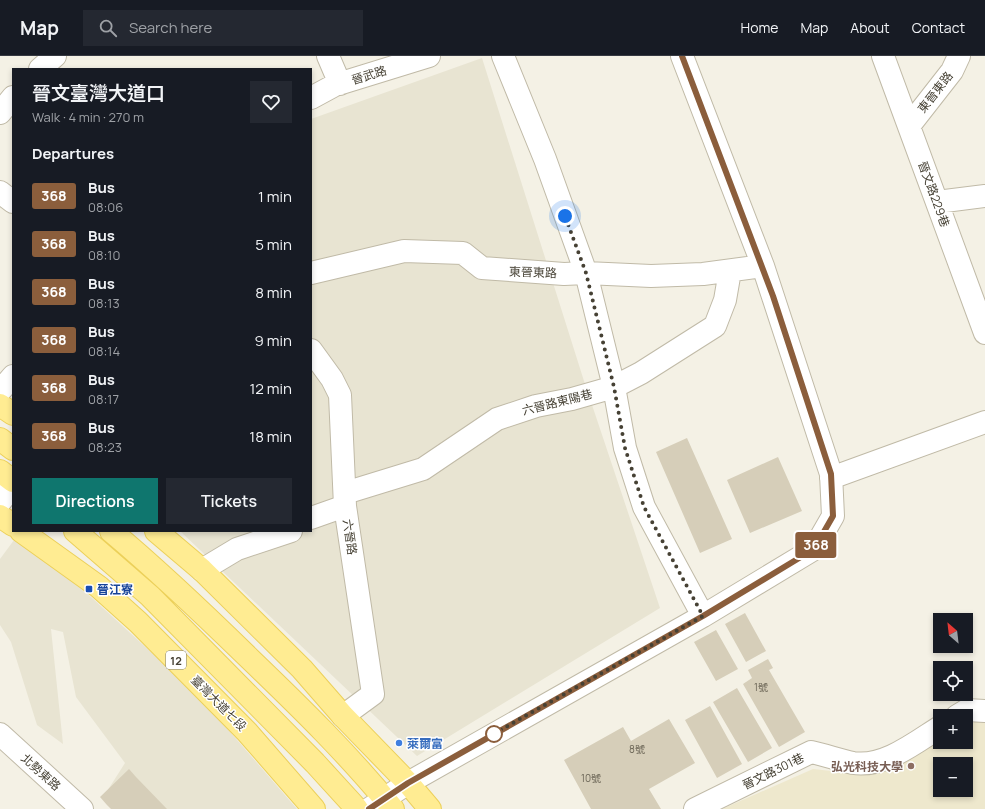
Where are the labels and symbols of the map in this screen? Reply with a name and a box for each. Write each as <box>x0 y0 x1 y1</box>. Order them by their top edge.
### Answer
street label: 晉武路 <box>349 62 389 88</box>
street label: 東晉東路 <box>914 68 956 116</box>
street label: 晉文路229巷 <box>914 159 954 229</box>
your location <box>555 206 575 226</box>
street label: 東晉東路 <box>509 263 557 281</box>
street label: 六晉路東陽巷 <box>520 385 594 419</box>
street label: 六晉路 <box>339 518 361 556</box>
line badge: 368 <box>793 532 839 558</box>
place label: 晉江寮 <box>97 581 133 598</box>
marker: 晉江寮 <box>84 584 94 594</box>
north arrow <box>933 613 973 653</box>
road number: 12 <box>166 651 186 669</box>
street label: 臺灣大道七段 <box>188 672 250 734</box>
house number: 1號 <box>754 680 768 694</box>
unlabelled marker <box>485 725 503 743</box>
place label: 萊爾富 <box>407 735 443 752</box>
marker: 萊爾富 <box>394 738 404 748</box>
house number: 8號 <box>629 742 645 756</box>
street label: 晉文路301巷 <box>739 749 807 793</box>
street label: 北勢東路 <box>17 750 65 794</box>
place label: 弘光科技大學 <box>831 758 903 775</box>
marker: 弘光科技大學 <box>906 761 916 771</box>
house number: 10號 <box>581 771 601 785</box>

